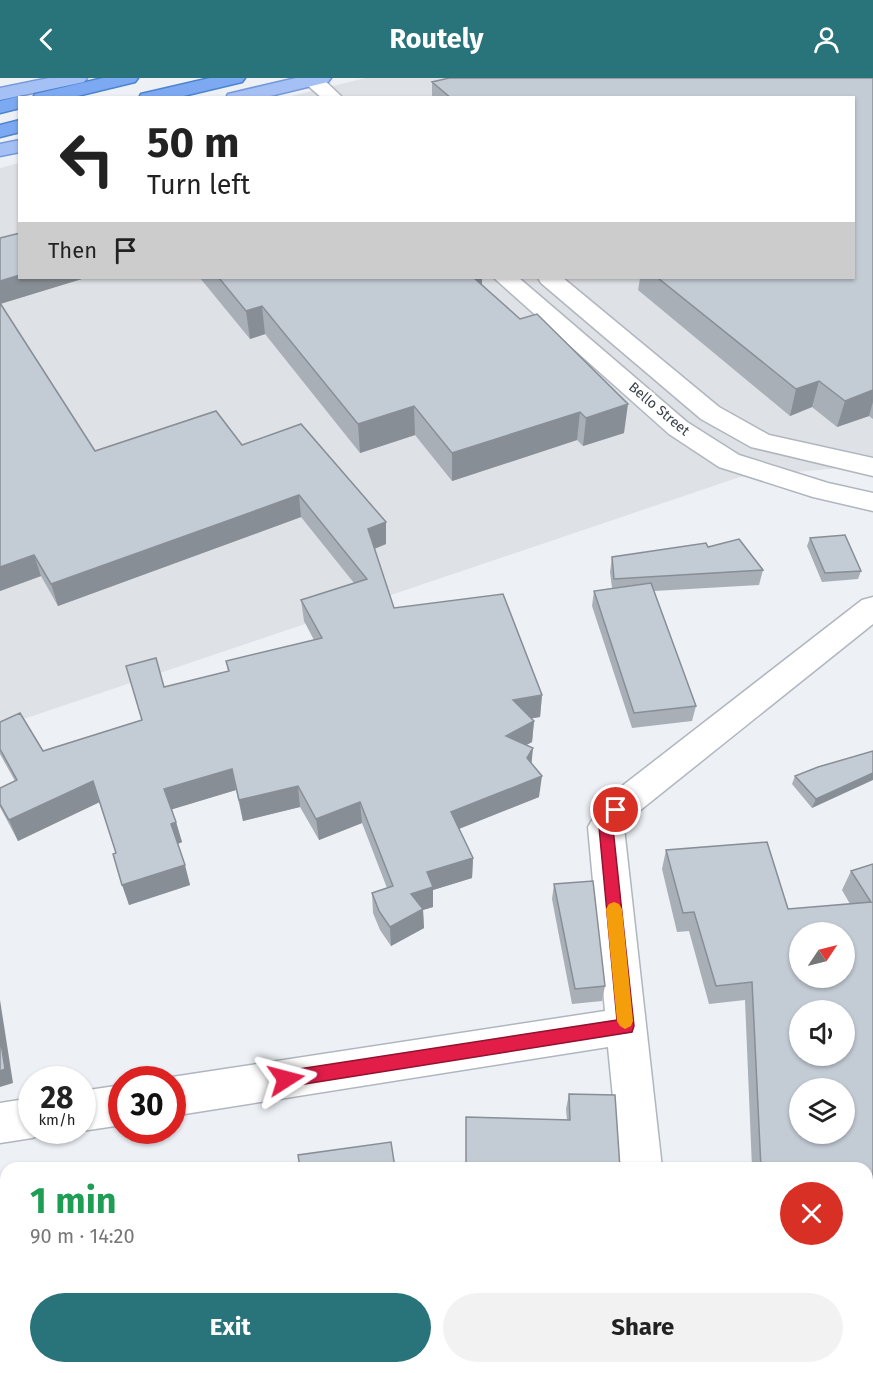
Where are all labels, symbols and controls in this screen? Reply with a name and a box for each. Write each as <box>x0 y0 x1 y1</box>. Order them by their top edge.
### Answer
icon: back <box>30 23 63 56</box>
text: Routely <box>389 23 484 55</box>
icon: person <box>810 23 843 56</box>
text: 50 m <box>147 118 240 168</box>
icon: left <box>48 120 126 198</box>
text: Turn left <box>147 169 250 201</box>
icon: arrive <box>109 234 142 267</box>
text: Then <box>48 237 97 264</box>
street label: Bello Street <box>625 379 694 440</box>
pin <box>590 784 641 835</box>
icon: arrive <box>599 793 632 826</box>
north arrow <box>789 922 855 988</box>
map controls <box>789 922 855 1144</box>
button: sound <box>789 1000 855 1066</box>
position arrow <box>254 1047 318 1111</box>
speed limit sign: 30 <box>108 1066 186 1144</box>
button: layers <box>789 1078 855 1144</box>
text: 28 <box>41 1080 73 1116</box>
text: km/h <box>38 1111 76 1129</box>
text: 1 min <box>30 1179 117 1223</box>
button: close <box>780 1182 843 1245</box>
text: 90 m · 14:20 <box>30 1224 135 1248</box>
button: Exit <box>30 1293 431 1362</box>
button: Share <box>443 1293 843 1362</box>

